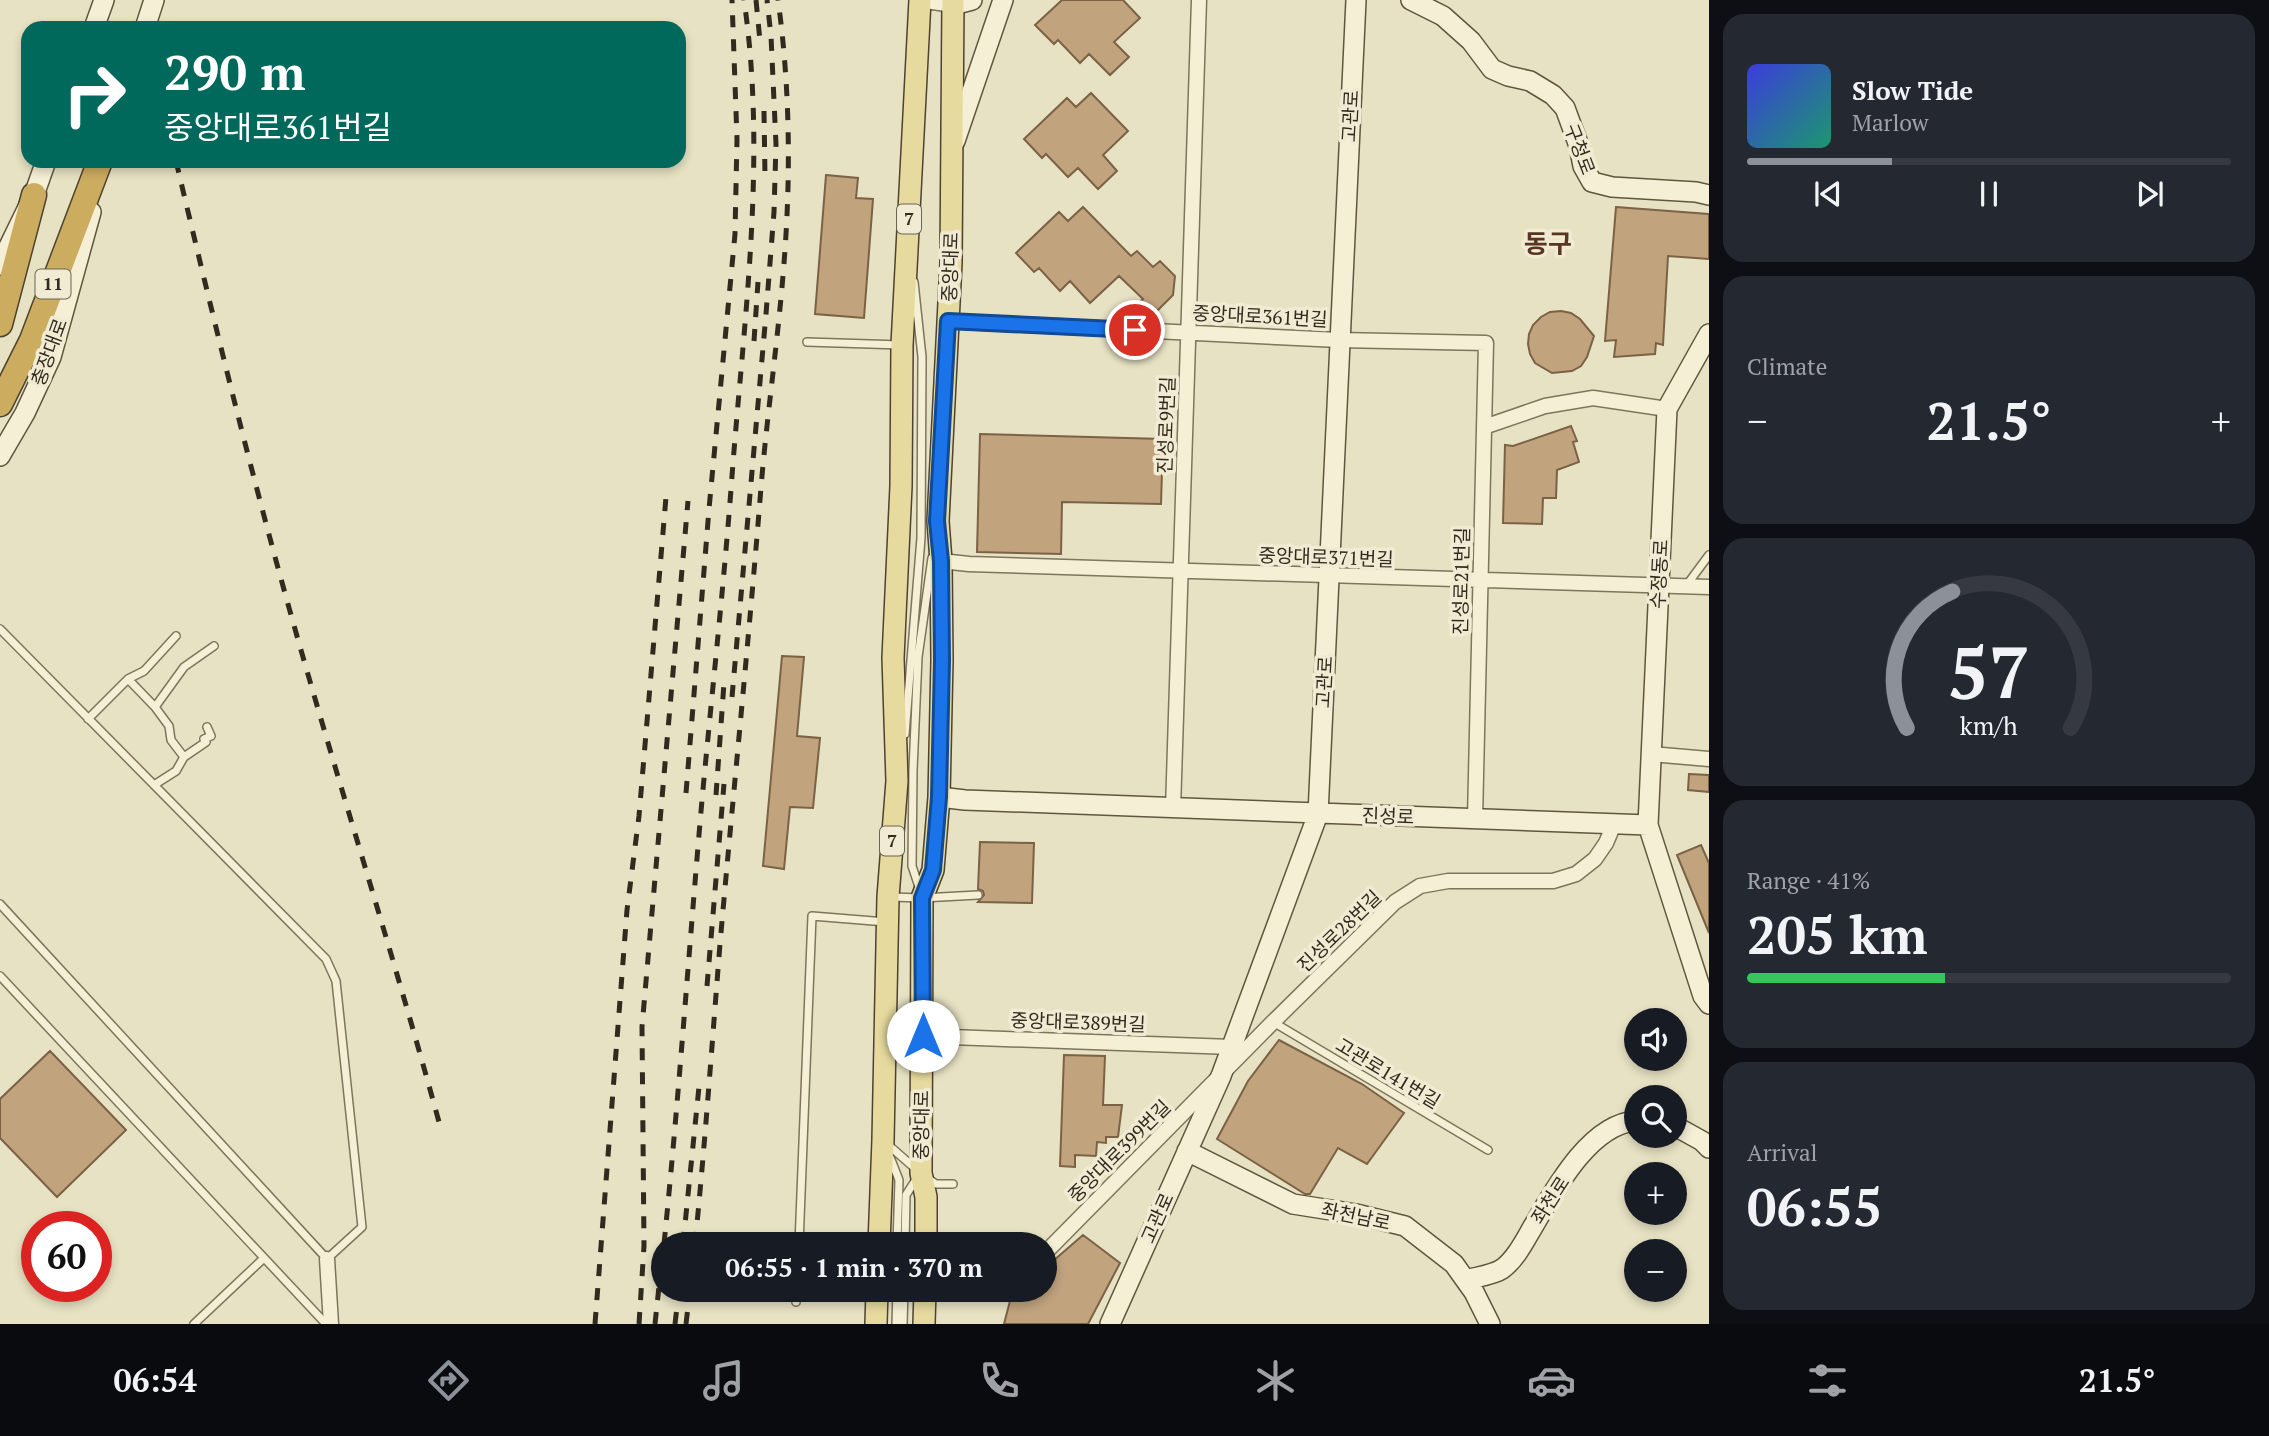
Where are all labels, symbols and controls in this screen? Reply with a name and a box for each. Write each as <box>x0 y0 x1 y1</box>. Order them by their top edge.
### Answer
text: 290 m <box>164 39 306 104</box>
icon: right <box>49 49 140 140</box>
text: Slow Tide <box>1852 73 1973 107</box>
street label: 고관로 <box>1336 89 1363 143</box>
text: 중앙대로361번길 <box>164 106 392 148</box>
text: Marlow <box>1852 107 1929 138</box>
street label: 구청로 <box>1559 120 1602 178</box>
icon: previous <box>1809 175 1847 213</box>
icon: pause <box>1970 175 2008 213</box>
icon: next <box>2131 175 2169 213</box>
road number: 7 <box>897 204 921 233</box>
district label: 동구 <box>1524 226 1572 260</box>
street label: 중앙대로 <box>936 232 963 302</box>
road number: 11 <box>36 270 70 298</box>
street label: 중앙대로361번길 <box>1192 299 1328 332</box>
pin <box>1105 300 1165 360</box>
icon: arrive <box>1116 311 1154 349</box>
street label: 충장대로 <box>25 315 72 389</box>
text: Climate <box>1747 351 1827 382</box>
street label: 진성로9번길 <box>1151 376 1180 474</box>
text: 21.5° <box>1926 386 2052 455</box>
text: − <box>1747 396 1767 446</box>
text: + <box>2211 396 2231 446</box>
street label: 진성로21번길 <box>1447 527 1474 635</box>
street label: 수정동로 <box>1644 538 1673 610</box>
street label: 중앙대로371번길 <box>1258 542 1394 571</box>
text: 57 <box>1948 622 2030 719</box>
street label: 고관로 <box>1310 655 1337 709</box>
text: km/h <box>1960 709 2018 742</box>
street label: 진성로 <box>1361 802 1415 829</box>
road number: 7 <box>880 826 904 856</box>
text: Range · 41% <box>1747 865 1870 896</box>
street label: 진성로28번길 <box>1291 884 1386 977</box>
text: 205 km <box>1747 900 1928 969</box>
position arrow <box>886 999 960 1073</box>
street label: 중앙대로389번길 <box>1010 1007 1146 1036</box>
map controls <box>1624 1008 1687 1302</box>
button: sound <box>1624 1008 1687 1071</box>
street label: 고관로141번길 <box>1331 1032 1445 1114</box>
button: search <box>1624 1085 1687 1148</box>
street label: 중앙대로 <box>907 1090 934 1160</box>
street label: 중앙대로399번길 <box>1062 1094 1175 1207</box>
text: Arrival <box>1747 1137 1818 1168</box>
button: + <box>1624 1162 1687 1225</box>
street label: 좌천로 <box>1525 1171 1574 1229</box>
text: 06:55 <box>1747 1172 1882 1241</box>
street label: 고관로 <box>1134 1189 1179 1247</box>
street label: 좌천남로 <box>1319 1196 1393 1235</box>
speed limit sign: 60 <box>21 1211 112 1302</box>
button: − <box>1624 1239 1687 1302</box>
text: 06:55 · 1 min · 370 m <box>725 1250 983 1284</box>
icon: directions <box>424 1356 473 1405</box>
icon: music <box>699 1356 748 1405</box>
icon: phone <box>975 1356 1024 1405</box>
icon: climate <box>1251 1356 1300 1405</box>
icon: car <box>1527 1356 1576 1405</box>
icon: filters <box>1803 1356 1852 1405</box>
text: 06:54 <box>113 1359 197 1401</box>
text: 21.5° <box>2079 1359 2156 1401</box>

